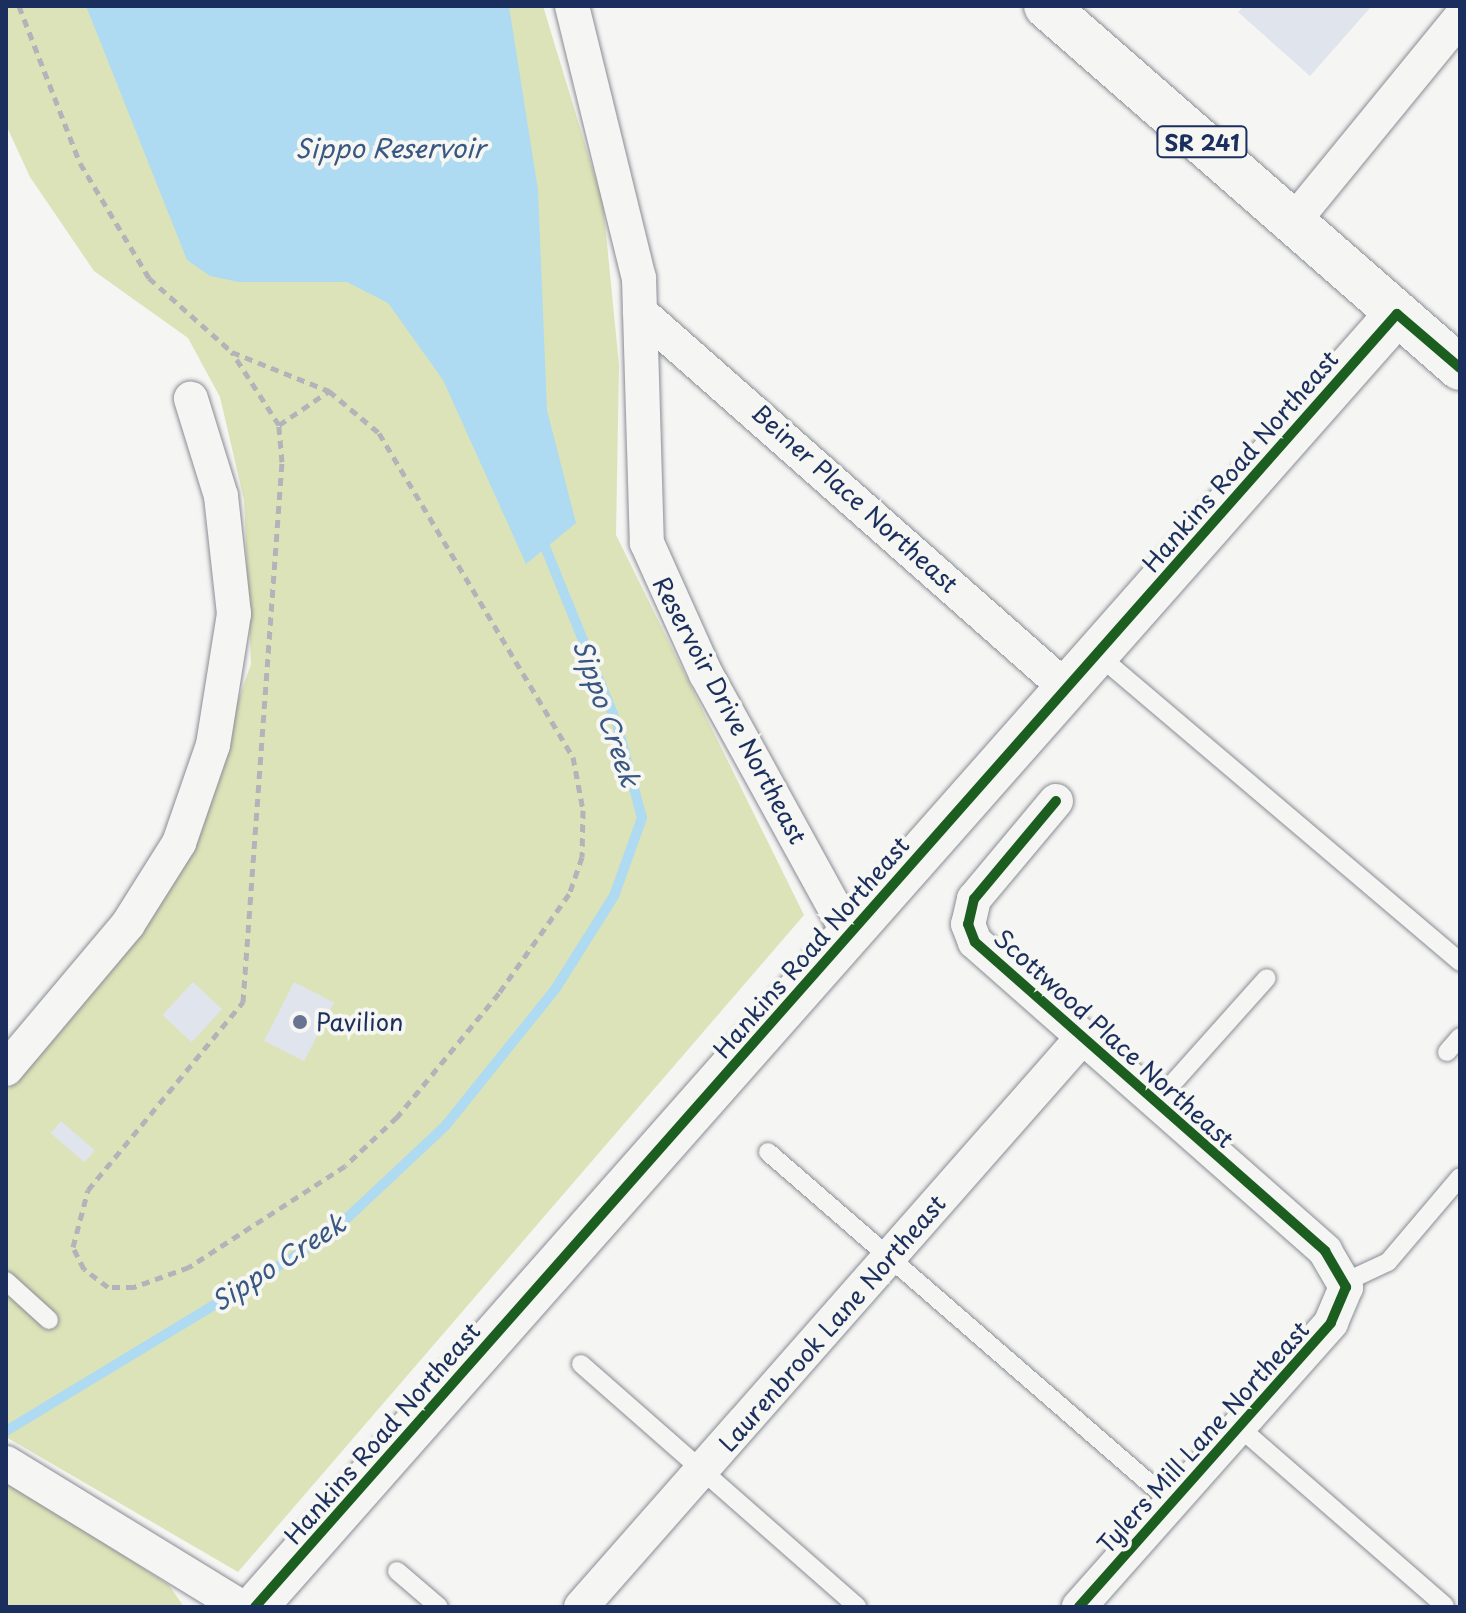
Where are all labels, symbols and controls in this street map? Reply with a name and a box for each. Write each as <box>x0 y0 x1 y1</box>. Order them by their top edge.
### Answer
road number: SR 241 <box>1154 124 1250 160</box>
water label: Sippo Reservoir <box>295 132 485 164</box>
street label: Hankins Road Northeast <box>1136 344 1344 578</box>
street label: Beiner Place Northeast <box>745 397 965 599</box>
street label: Reservoir Drive Northeast <box>647 572 813 848</box>
water label: Sippo Creek <box>567 636 647 790</box>
street label: Hankins Road Northeast <box>707 830 915 1064</box>
street label: Scottwood Place Northeast <box>988 923 1240 1153</box>
place label: Pavilion <box>316 1008 403 1036</box>
marker: Pavilion <box>291 1013 309 1031</box>
street label: Laurenbrook Lane Northeast <box>712 1188 952 1458</box>
water label: Sippo Creek <box>205 1207 351 1317</box>
street label: Tylers Mill Lane Northeast <box>1091 1314 1315 1560</box>
street label: Hankins Road Northeast <box>278 1316 486 1550</box>

